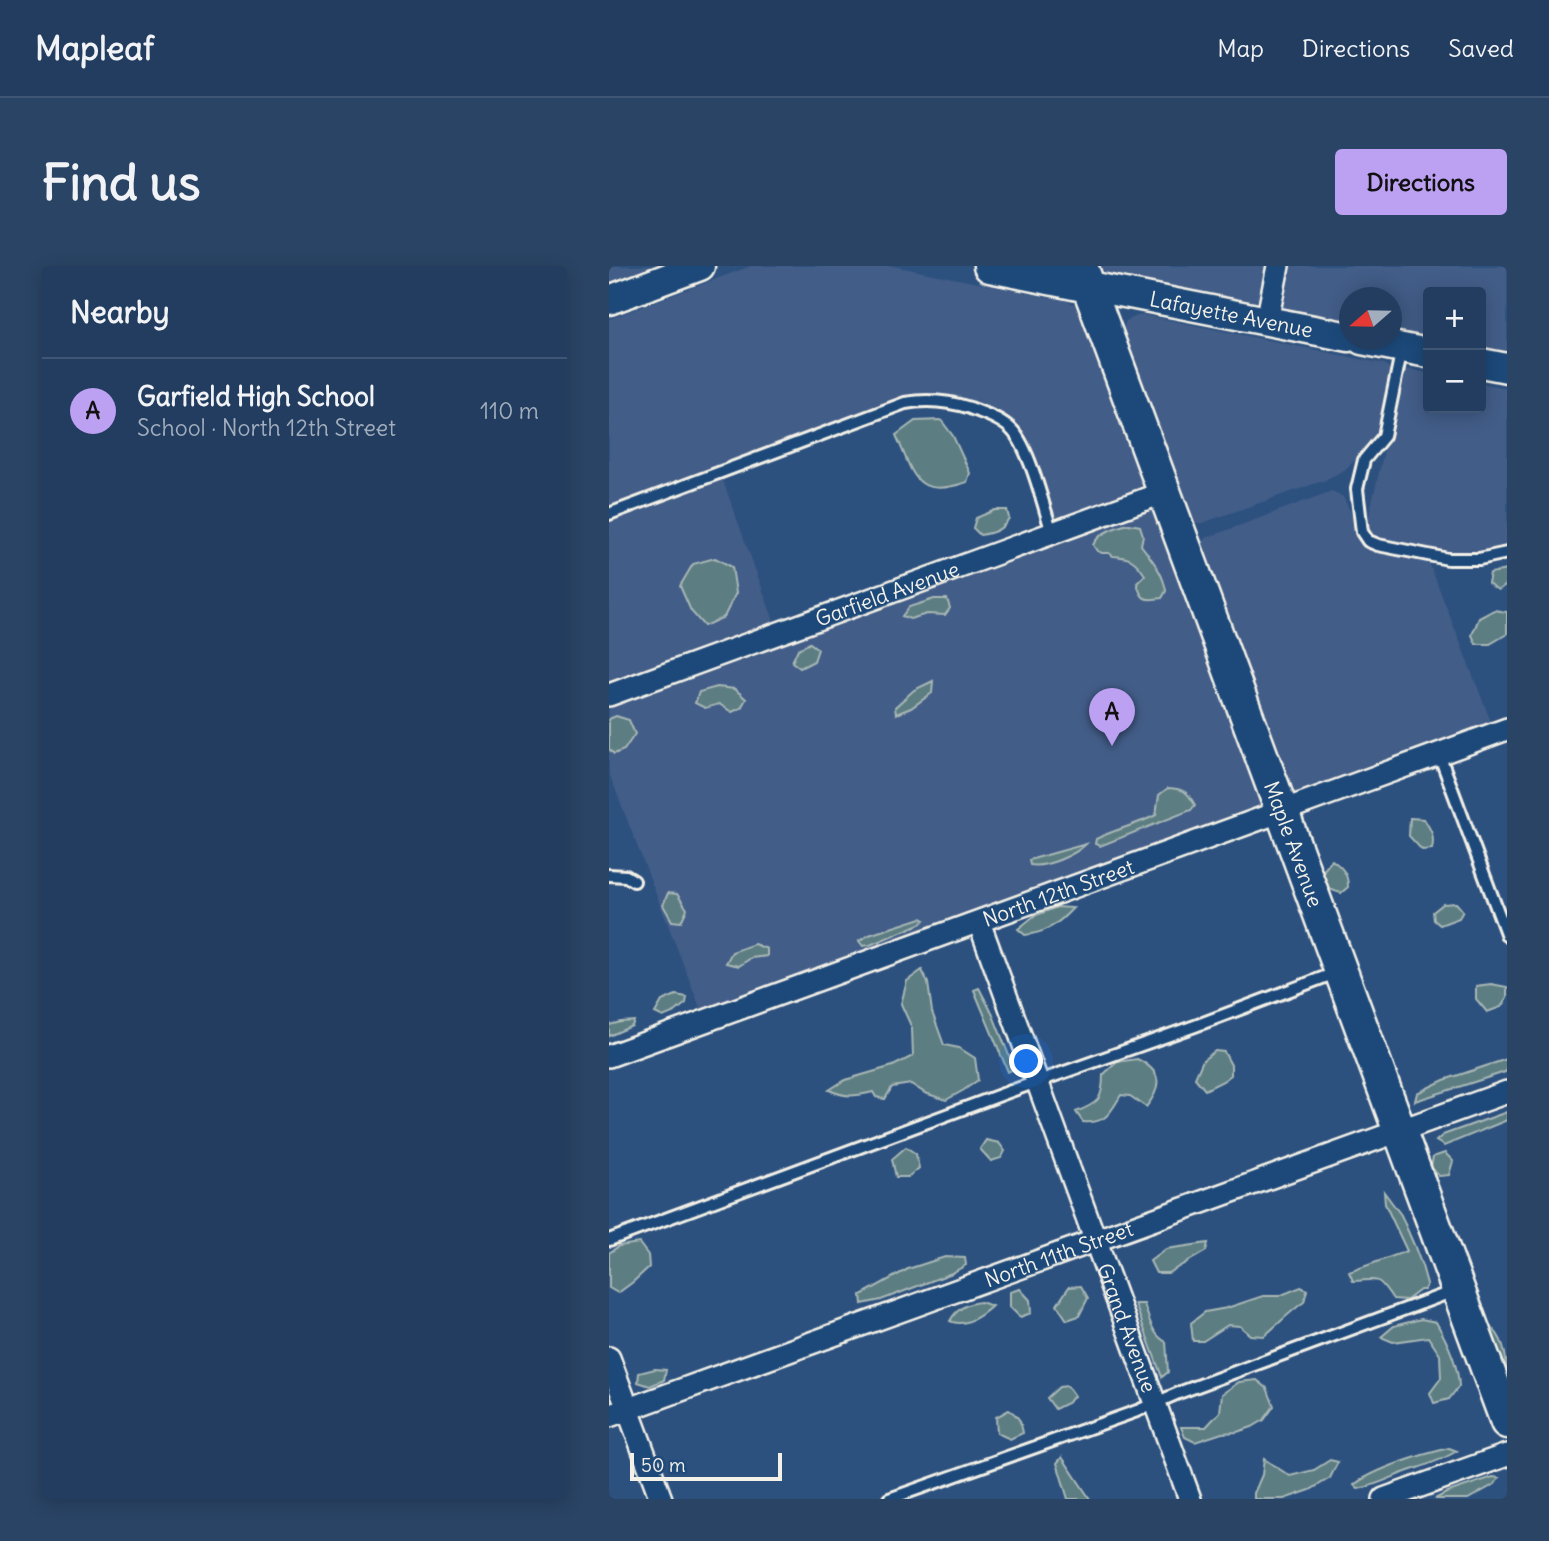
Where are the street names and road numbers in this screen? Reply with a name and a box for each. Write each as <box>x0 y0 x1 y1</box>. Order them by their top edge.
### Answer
street label: Lafayette Avenue <box>1147 285 1315 343</box>
street label: Garfield Avenue <box>811 555 963 632</box>
street label: Maple Avenue <box>1258 777 1330 911</box>
street label: North 12th Street <box>979 853 1138 932</box>
street label: North 11th Street <box>981 1215 1137 1293</box>
street label: Grand Avenue <box>1091 1259 1163 1396</box>

